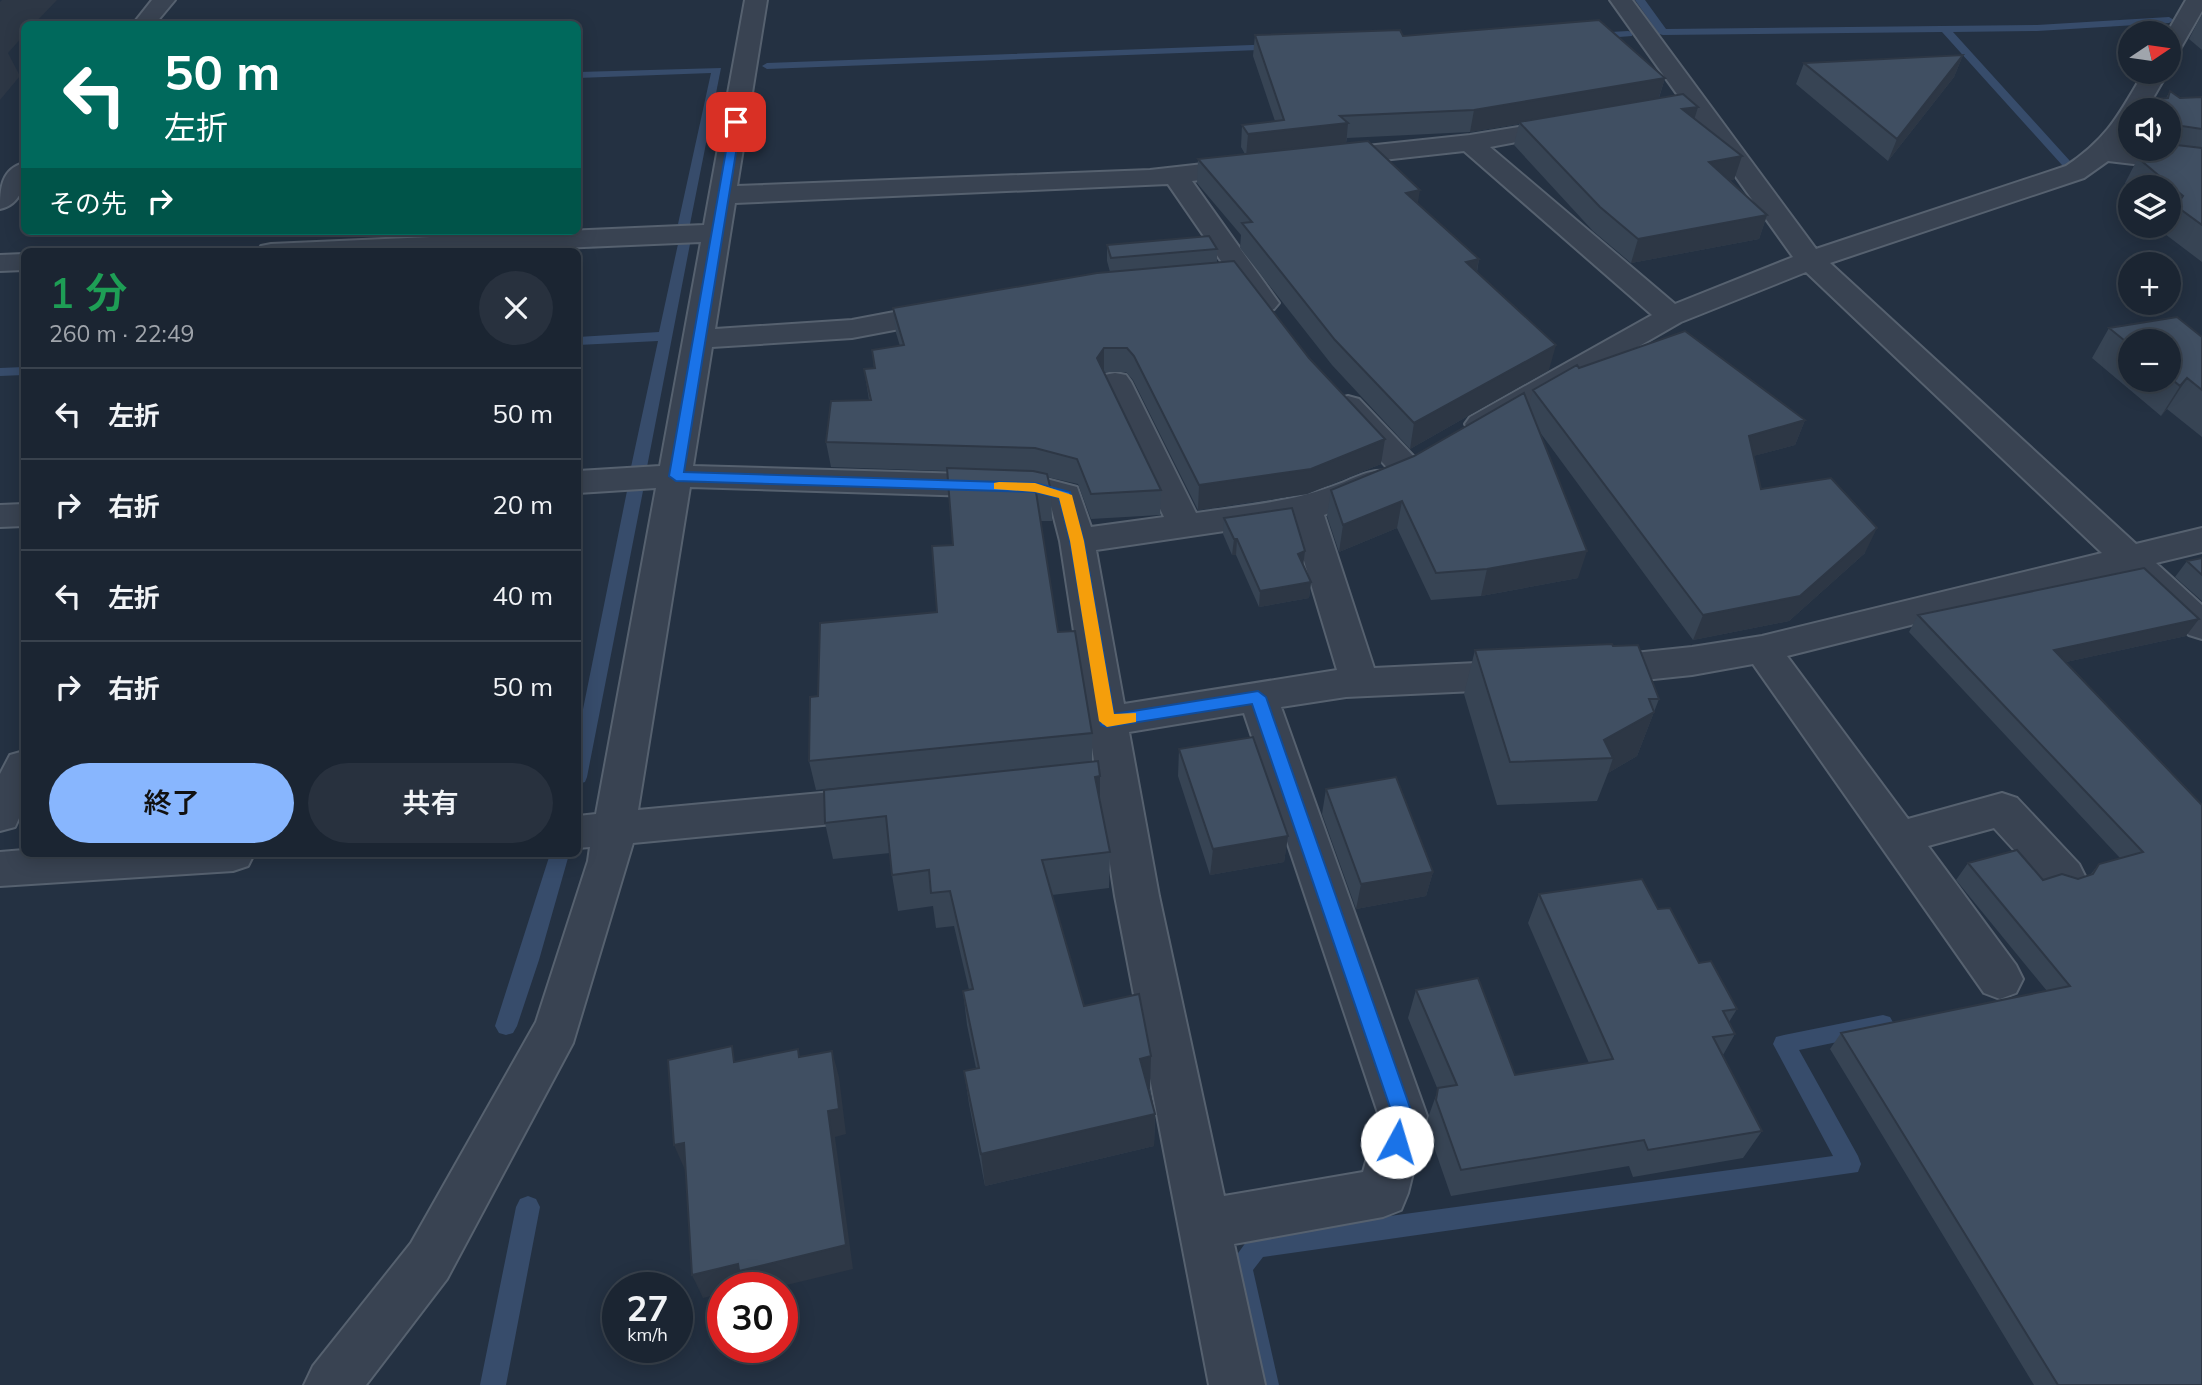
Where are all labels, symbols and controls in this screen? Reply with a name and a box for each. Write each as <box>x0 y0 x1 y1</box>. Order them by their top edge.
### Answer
north arrow <box>2118 21 2180 84</box>
map controls <box>2118 21 2181 392</box>
text: 50 m <box>164 41 280 102</box>
icon: left <box>49 49 140 140</box>
pin <box>706 92 766 152</box>
button: sound <box>2118 98 2181 161</box>
icon: arrive <box>717 103 755 141</box>
text: 左折 <box>164 107 228 147</box>
button: layers <box>2118 175 2181 238</box>
icon: right <box>141 182 179 220</box>
text: その先 <box>49 187 127 220</box>
button: + <box>2118 252 2181 315</box>
text: 1 分 <box>49 266 127 319</box>
button: close <box>479 271 553 345</box>
text: 260 m · 22:49 <box>49 319 194 348</box>
button: − <box>2118 329 2181 392</box>
icon: left <box>49 395 87 433</box>
text: 50 m <box>492 397 553 430</box>
text: 左折 <box>108 399 160 432</box>
icon: right <box>49 486 87 524</box>
text: 20 m <box>492 488 553 521</box>
text: 右折 <box>108 490 160 523</box>
icon: left <box>49 577 87 615</box>
text: 40 m <box>492 579 553 612</box>
text: 左折 <box>108 581 160 614</box>
icon: right <box>49 668 87 706</box>
text: 50 m <box>492 670 553 703</box>
text: 右折 <box>108 672 160 705</box>
button: 終了 <box>49 763 294 843</box>
button: 共有 <box>308 763 553 843</box>
position arrow <box>1360 1105 1434 1179</box>
speed limit sign: 30 <box>707 1272 798 1363</box>
text: 27 <box>626 1286 669 1330</box>
text: km/h <box>627 1323 668 1346</box>

